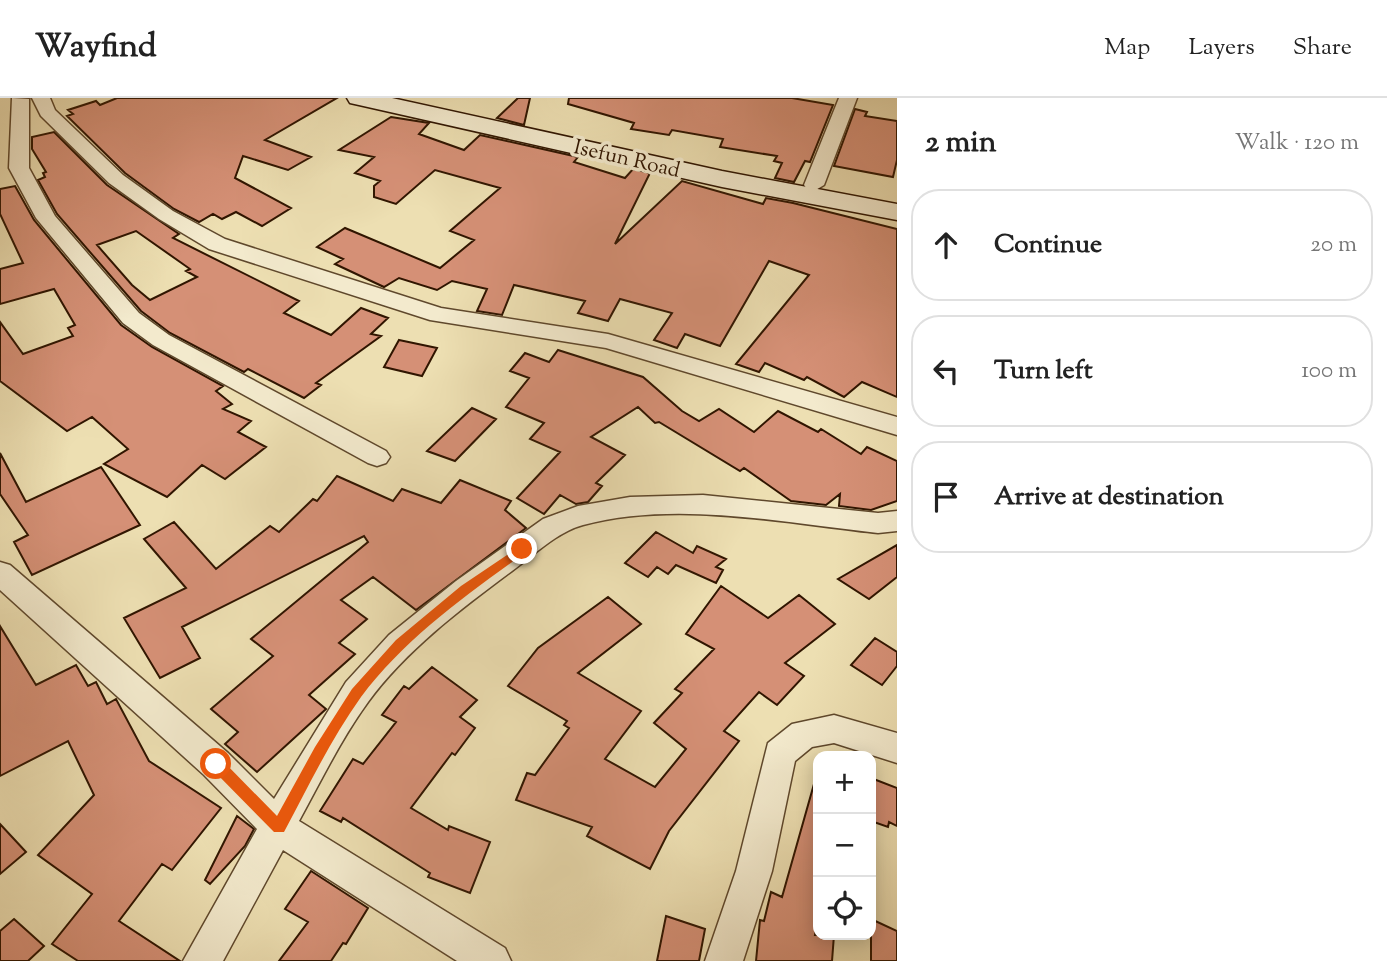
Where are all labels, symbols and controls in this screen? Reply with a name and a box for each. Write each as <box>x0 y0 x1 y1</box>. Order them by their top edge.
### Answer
text: Wayfind <box>35 24 157 72</box>
text: Map <box>1104 31 1150 65</box>
text: Layers <box>1188 31 1255 65</box>
text: Share <box>1293 31 1352 65</box>
text: 2 min <box>925 122 997 165</box>
text: Walk · 120 m <box>1235 127 1359 160</box>
street label: Isefun Road <box>570 133 683 187</box>
icon: ahead <box>927 226 965 264</box>
text: Continue <box>994 227 1102 264</box>
text: 20 m <box>1310 229 1357 262</box>
icon: left <box>927 352 965 390</box>
text: Turn left <box>994 353 1093 390</box>
text: 100 m <box>1301 355 1357 388</box>
icon: arrive <box>927 478 965 516</box>
text: Arrive at destination <box>994 479 1224 516</box>
route end <box>506 533 537 564</box>
route start <box>200 748 231 779</box>
map controls <box>813 751 876 940</box>
button: + <box>813 751 876 814</box>
button: − <box>813 814 876 877</box>
button: locate <box>813 877 876 940</box>

